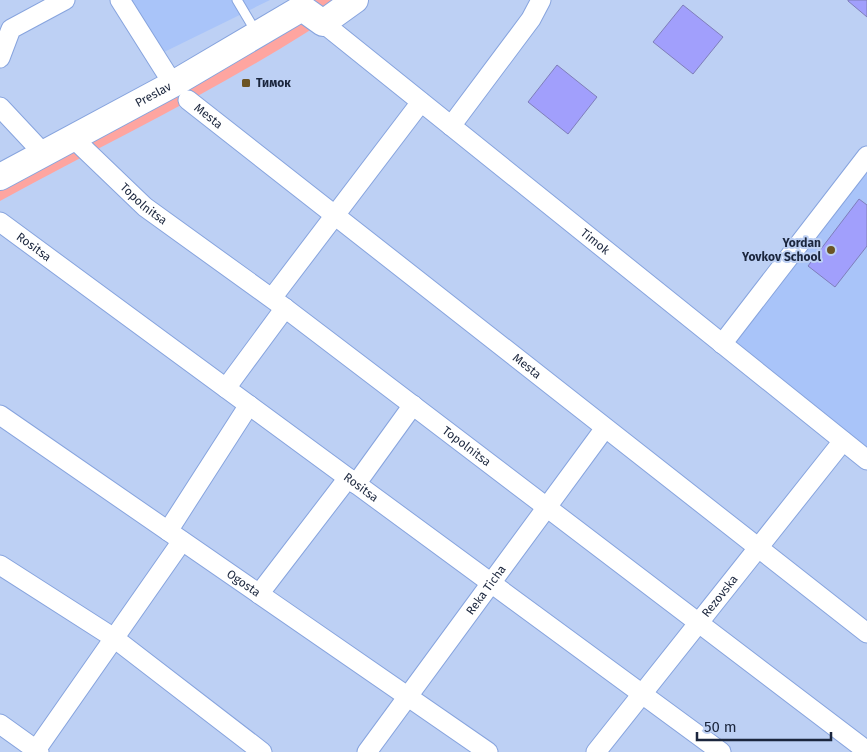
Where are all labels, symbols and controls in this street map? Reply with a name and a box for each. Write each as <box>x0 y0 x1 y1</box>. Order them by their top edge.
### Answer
place label: Тимок <box>256 76 291 90</box>
marker: Тимок <box>240 77 252 89</box>
street label: Preslav <box>133 79 174 110</box>
street label: Mesta <box>191 101 225 132</box>
street label: Topolnitsa <box>117 180 170 228</box>
street label: Timok <box>578 226 613 258</box>
street label: Rositsa <box>14 230 54 264</box>
place label: Yordan Yovkov School <box>741 236 821 264</box>
marker: Yordan Yovkov School <box>825 244 837 256</box>
street label: Mesta <box>510 351 544 382</box>
street label: Topolnitsa <box>440 423 494 469</box>
street label: Rositsa <box>341 470 381 505</box>
street label: Reka Ticha <box>463 562 509 618</box>
street label: Ogosta <box>224 567 263 600</box>
street label: Rezovska <box>699 572 741 620</box>
scale bar <box>697 710 831 742</box>
text: 50 m <box>704 718 737 736</box>

